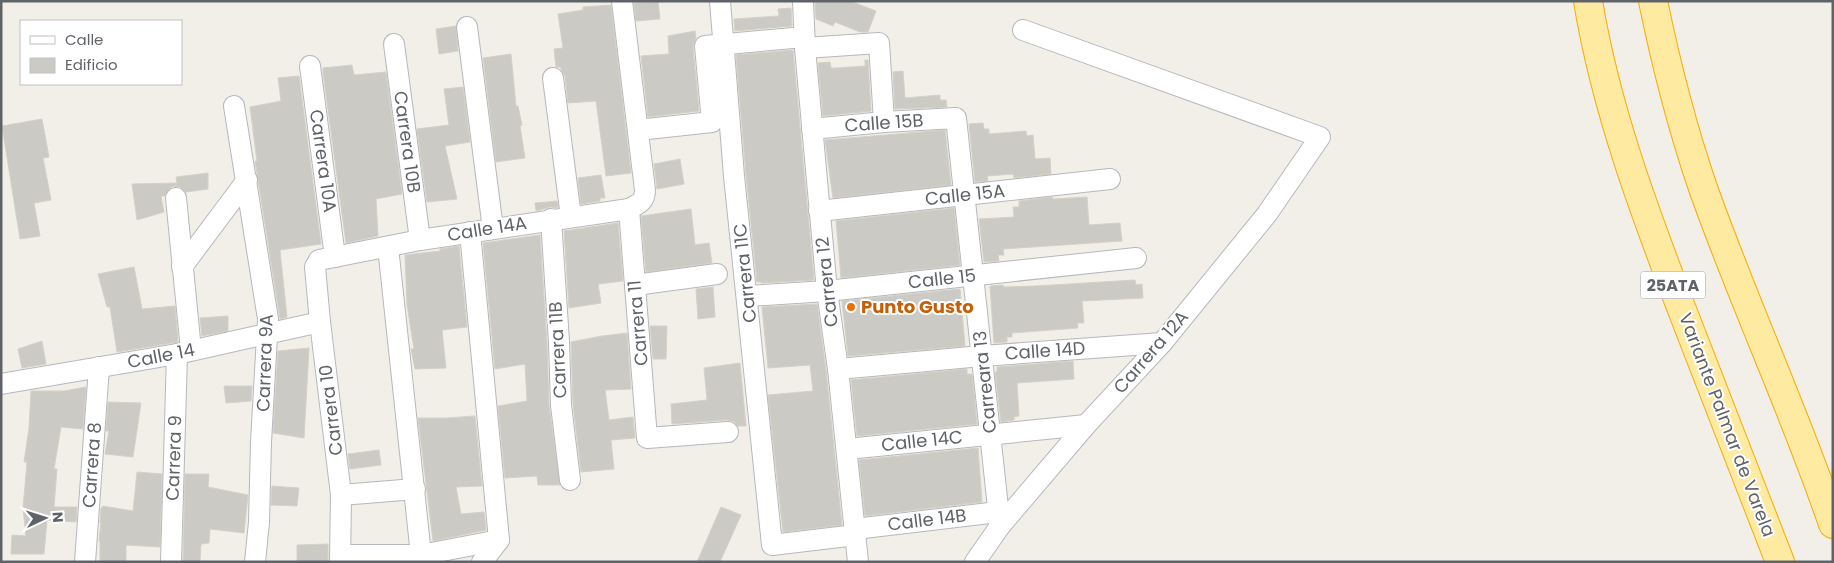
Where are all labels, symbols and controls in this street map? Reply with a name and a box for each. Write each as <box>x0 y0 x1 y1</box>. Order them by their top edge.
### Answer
legend <box>20 20 182 85</box>
text: Calle <box>65 29 103 50</box>
text: Edificio <box>65 54 118 75</box>
street label: Carrera 10B <box>388 89 427 194</box>
street label: Calle 15B <box>844 107 924 138</box>
street label: Carrera 10A <box>304 108 343 214</box>
street label: Calle 15A <box>924 178 1006 211</box>
street label: Calle 14A <box>445 210 528 247</box>
street label: Carrera 11C <box>727 222 762 324</box>
street label: Carrera 12 <box>809 236 844 328</box>
street label: Calle 15 <box>907 263 977 294</box>
road number: 25ATA <box>1640 272 1706 298</box>
street label: Carrera 11 <box>621 279 654 367</box>
place label: Punto Gusto <box>861 294 974 319</box>
street label: Carrera 11B <box>542 301 573 399</box>
marker: Punto Gusto <box>845 301 857 313</box>
street label: Carrera 12A <box>1108 305 1194 399</box>
street label: Variante Palmar de Varela <box>1673 309 1782 540</box>
street label: Carrera 9A <box>250 314 279 412</box>
street label: Carreara 13 <box>967 330 1002 435</box>
street label: Calle 14D <box>1004 335 1086 366</box>
street label: Calle 14 <box>125 337 197 374</box>
street label: Carrera 10 <box>313 363 348 457</box>
street label: Carrera 9 <box>160 415 187 501</box>
street label: Carrera 8 <box>76 421 107 509</box>
street label: Calle 14C <box>880 424 964 457</box>
north arrow <box>20 493 70 543</box>
street label: Calle 14B <box>886 502 968 537</box>
text: N <box>48 511 68 523</box>

